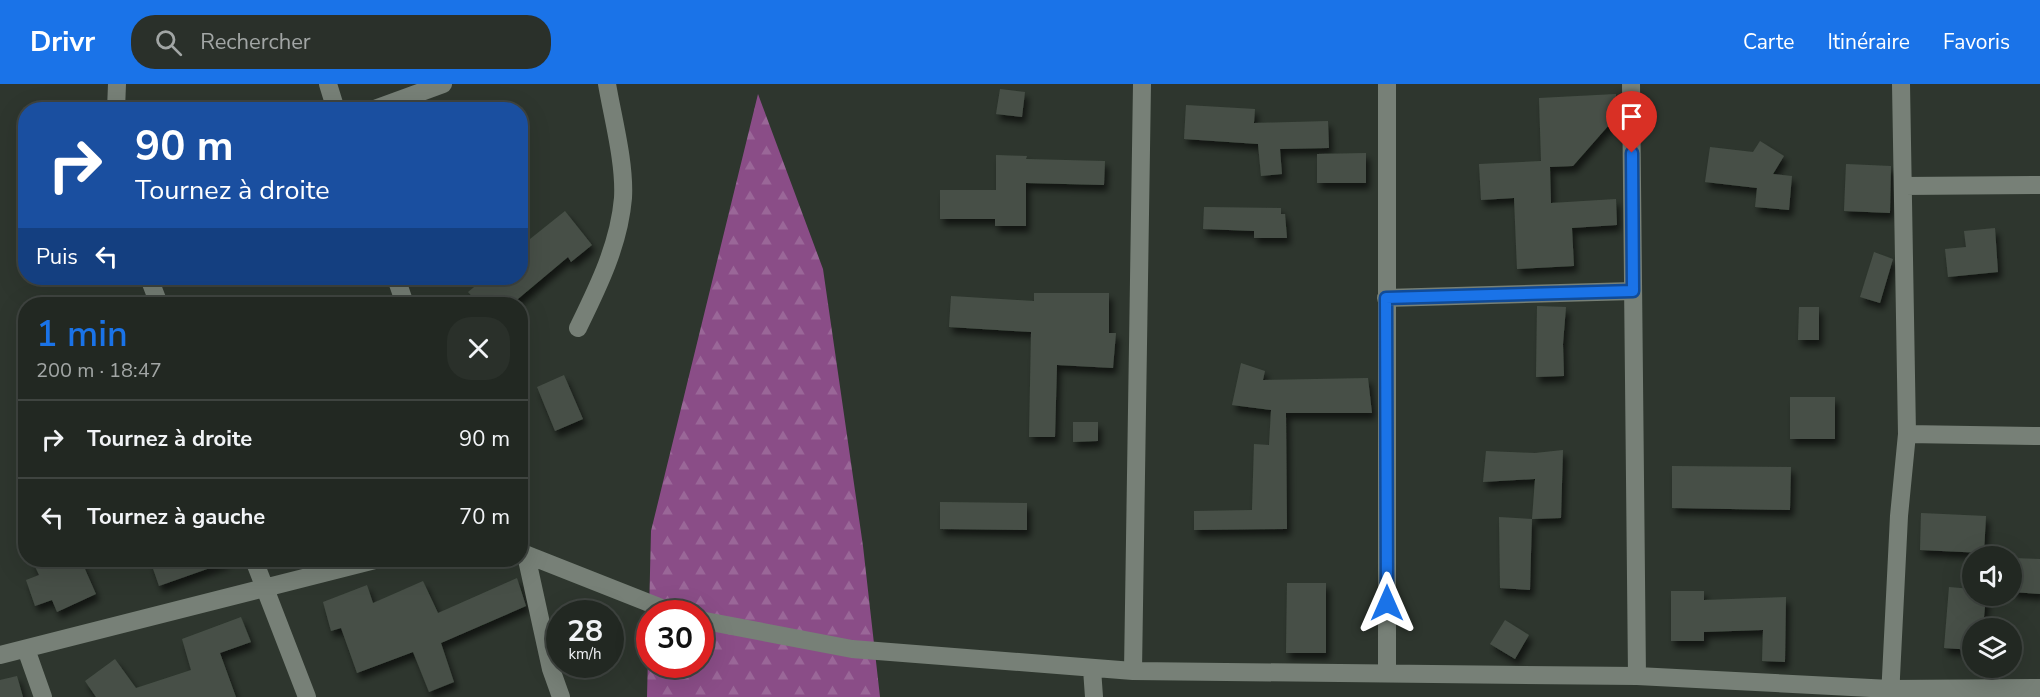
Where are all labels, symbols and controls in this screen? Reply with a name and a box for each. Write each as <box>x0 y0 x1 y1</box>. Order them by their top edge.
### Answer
search box <box>131 15 551 69</box>
text: Drivr <box>30 23 95 61</box>
icon: search <box>152 26 185 59</box>
text: Rechercher <box>200 27 311 57</box>
text: Carte <box>1743 28 1794 56</box>
text: Itinéraire <box>1827 28 1910 56</box>
text: Favoris <box>1943 28 2010 56</box>
pin <box>1606 91 1657 153</box>
icon: arrive <box>1615 100 1648 133</box>
text: 90 m <box>135 118 234 175</box>
icon: right <box>36 126 114 204</box>
text: Tournez à droite <box>135 172 330 209</box>
icon: left <box>90 240 123 273</box>
text: Puis <box>36 242 78 272</box>
text: 1 min <box>36 310 128 359</box>
button: close <box>447 317 510 380</box>
text: 200 m · 18:47 <box>36 357 162 384</box>
icon: right <box>36 423 69 456</box>
text: Tournez à droite <box>87 424 252 454</box>
text: 90 m <box>459 424 510 454</box>
icon: left <box>36 501 69 534</box>
text: Tournez à gauche <box>87 502 265 532</box>
text: 70 m <box>459 502 510 532</box>
map controls <box>1962 546 2022 678</box>
button: sound <box>1962 546 2022 606</box>
position arrow <box>1355 571 1419 635</box>
speed limit sign: 30 <box>636 600 714 678</box>
text: 28 <box>567 611 603 652</box>
button: layers <box>1962 618 2022 678</box>
text: km/h <box>568 644 602 664</box>

